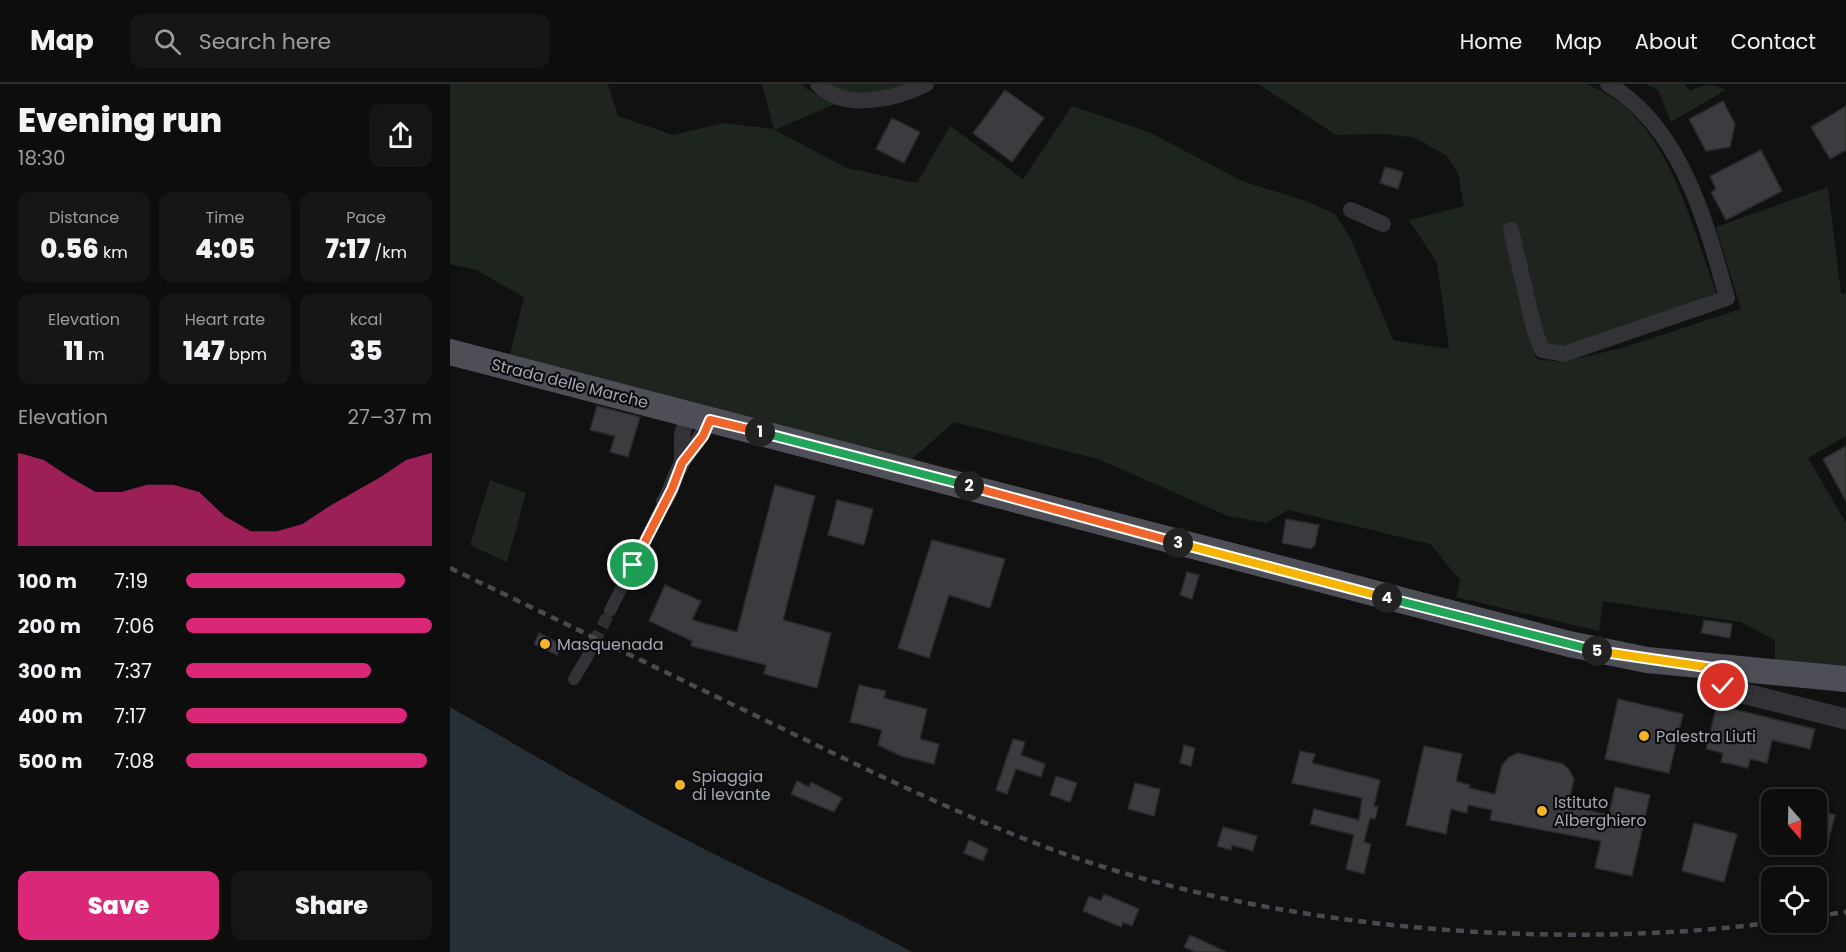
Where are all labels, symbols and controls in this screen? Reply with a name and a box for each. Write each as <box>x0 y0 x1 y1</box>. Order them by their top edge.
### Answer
search box <box>130 14 550 68</box>
text: Map <box>30 21 94 60</box>
icon: search <box>151 25 184 58</box>
text: Search here <box>199 26 331 57</box>
text: Home <box>1460 27 1522 56</box>
text: Map <box>1555 27 1602 56</box>
text: About <box>1635 27 1698 56</box>
text: Contact <box>1731 27 1816 56</box>
text: Evening run <box>18 97 222 144</box>
button: share <box>369 104 432 167</box>
text: 18:30 <box>18 144 66 172</box>
text: Distance <box>49 206 119 229</box>
text: Time <box>206 206 245 229</box>
text: Pace <box>346 206 386 229</box>
text: 0.56 <box>40 231 99 267</box>
text: 4:05 <box>195 231 255 267</box>
text: 7:17 <box>325 231 370 267</box>
text: km <box>99 241 128 264</box>
text: /km <box>370 241 407 264</box>
text: Elevation <box>48 308 120 331</box>
text: Heart rate <box>185 308 265 331</box>
text: kcal <box>350 308 382 331</box>
text: 11 <box>64 333 84 369</box>
text: 147 <box>183 333 225 369</box>
text: 35 <box>350 333 382 369</box>
text: m <box>84 343 104 366</box>
text: bpm <box>225 343 267 366</box>
street label: Strada delle Marche <box>489 353 651 414</box>
text: Elevation <box>18 403 108 431</box>
text: 27–37 m <box>347 403 432 431</box>
pin: 1 <box>745 417 775 447</box>
text: 1 <box>757 420 763 443</box>
pin: 2 <box>954 471 984 501</box>
text: 2 <box>964 474 974 497</box>
pin: 3 <box>1163 528 1193 558</box>
text: 3 <box>1173 531 1183 554</box>
pin <box>607 539 658 590</box>
icon: arrive <box>616 548 649 581</box>
text: 100 m <box>18 567 77 595</box>
text: 7:19 <box>114 567 148 595</box>
pin: 4 <box>1372 583 1402 613</box>
text: 4 <box>1382 586 1392 609</box>
text: 200 m <box>18 612 81 640</box>
text: 7:06 <box>114 612 154 640</box>
place label: Masquenada <box>557 633 664 656</box>
pin: 5 <box>1582 636 1612 666</box>
marker: Masquenada <box>538 637 552 651</box>
text: 5 <box>1592 639 1602 662</box>
text: 300 m <box>18 657 82 685</box>
text: 7:37 <box>114 657 152 685</box>
pin <box>1697 660 1748 711</box>
icon: check <box>1706 669 1739 702</box>
text: 400 m <box>18 702 83 730</box>
text: 7:17 <box>114 702 147 730</box>
place label: Palestra Liuti <box>1656 725 1756 748</box>
marker: Palestra Liuti <box>1637 729 1651 743</box>
text: 500 m <box>18 747 83 775</box>
text: 7:08 <box>114 747 154 775</box>
place label: Spiaggia di levante <box>692 765 771 806</box>
marker: Spiaggia di levante <box>673 778 687 792</box>
north arrow <box>1761 789 1827 855</box>
map controls <box>1761 789 1827 933</box>
place label: Istituto Alberghiero <box>1554 791 1647 832</box>
marker: Istituto Alberghiero <box>1535 804 1549 818</box>
button: locate <box>1761 867 1827 933</box>
button: Save <box>18 871 219 940</box>
button: Share <box>231 871 432 940</box>

